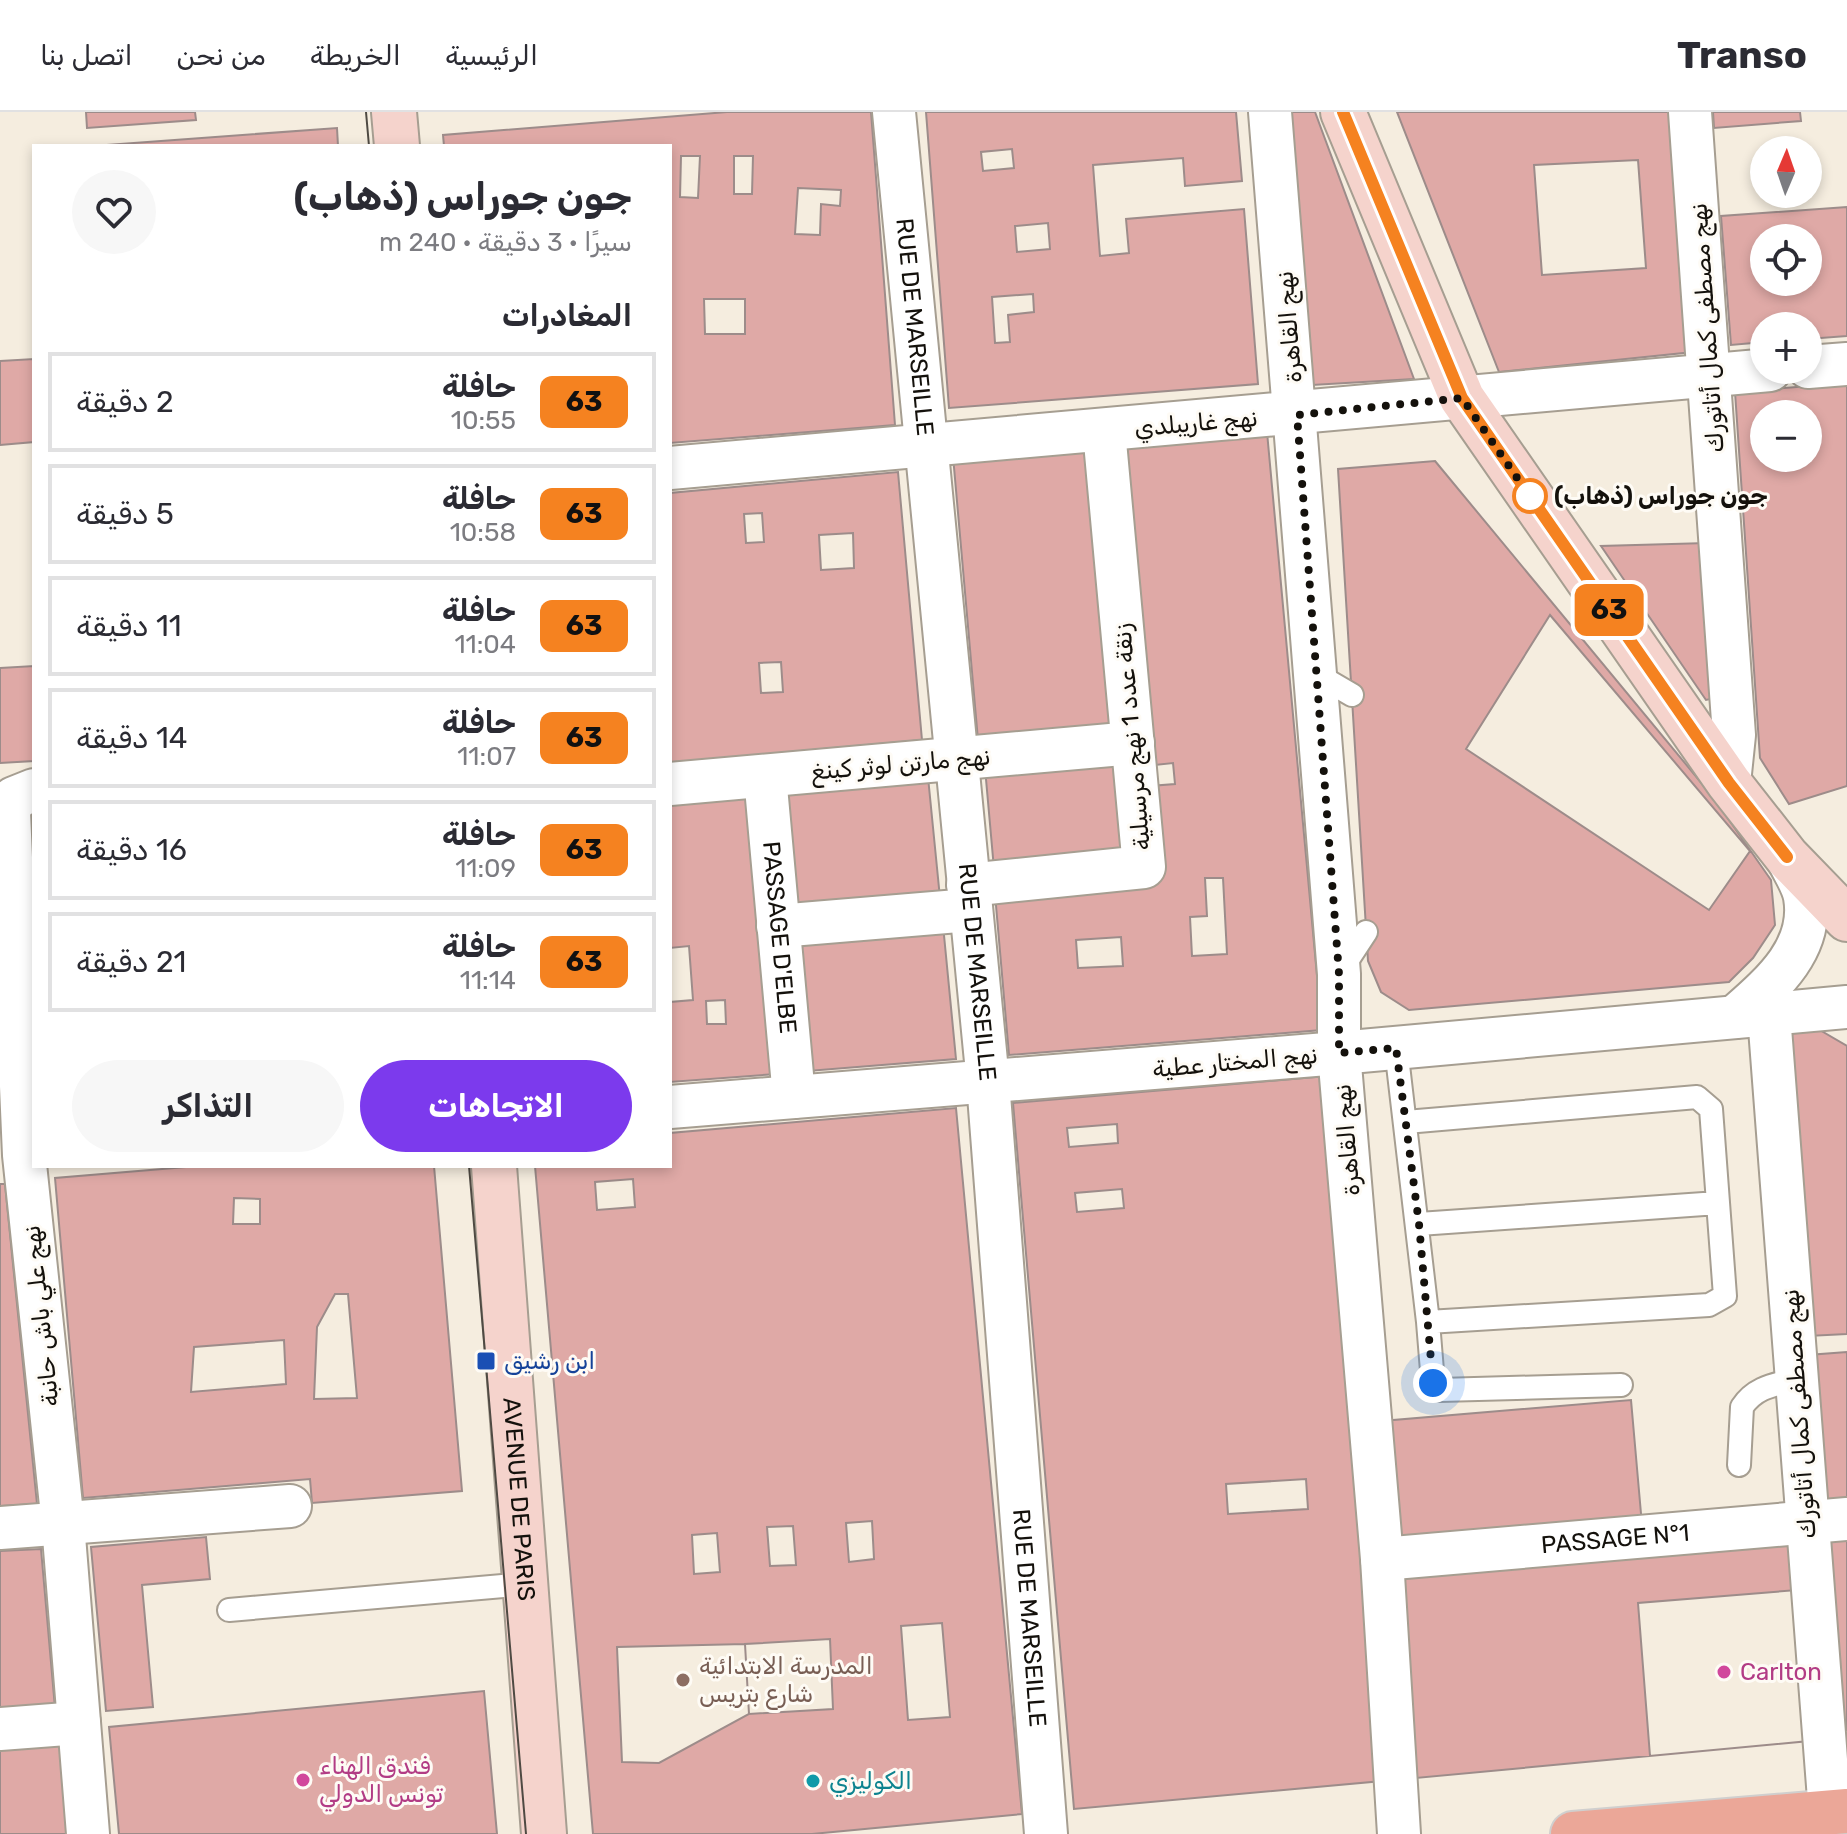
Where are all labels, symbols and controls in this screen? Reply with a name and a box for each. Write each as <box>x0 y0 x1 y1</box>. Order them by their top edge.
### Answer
text: Transo <box>1677 32 1807 78</box>
text: اتصل بنا <box>40 39 133 72</box>
text: من نحن <box>177 39 266 72</box>
text: الخريطة <box>310 39 401 72</box>
text: الرئيسية <box>445 39 538 72</box>
north arrow <box>1750 136 1822 208</box>
map controls <box>1750 136 1822 472</box>
button: heart <box>72 170 156 254</box>
text: جون جوراس (ذهاب) <box>293 174 632 220</box>
street label: نهج مصطفى كمال أتاتورك <box>1684 202 1733 454</box>
street label: RUE DE MARSEILLE <box>890 217 939 437</box>
button: locate <box>1750 224 1822 296</box>
text: سيرًا · 3 دقيقة · 240 m <box>379 227 632 258</box>
street label: نهج القاهرة <box>1270 270 1311 384</box>
text: المغادرات <box>502 298 632 334</box>
button: + <box>1750 312 1822 384</box>
text: حافلة <box>442 369 516 405</box>
text: 2 دقيقة <box>76 384 174 420</box>
text: 63 <box>566 385 602 418</box>
button: − <box>1750 400 1822 472</box>
street label: نهج غاريبلدي <box>1133 404 1259 445</box>
text: 10:55 <box>451 405 516 436</box>
marker: جون جوراس (ذهاب) <box>1513 479 1547 513</box>
text: حافلة <box>442 481 516 517</box>
place label: جون جوراس (ذهاب) <box>1554 482 1768 510</box>
text: 5 دقيقة <box>76 496 174 532</box>
text: 63 <box>566 497 602 530</box>
text: 10:58 <box>450 517 516 548</box>
line badge: 63 <box>1573 584 1645 636</box>
text: حافلة <box>442 593 516 629</box>
text: 63 <box>1591 593 1627 626</box>
text: 11 دقيقة <box>76 608 182 644</box>
text: 63 <box>566 609 602 642</box>
street label: زنقة عدد 1 نهج مرسيلية <box>1108 622 1159 852</box>
text: 11:04 <box>454 629 516 660</box>
text: حافلة <box>442 705 516 741</box>
text: 14 دقيقة <box>76 720 187 756</box>
text: 63 <box>566 721 602 754</box>
text: 11:07 <box>457 741 516 772</box>
street label: نهج مارتن لوثر كينغ <box>810 742 992 789</box>
text: حافلة <box>442 817 516 853</box>
text: 16 دقيقة <box>76 832 187 868</box>
text: 63 <box>566 833 602 866</box>
street label: PASSAGE D'ELBE <box>757 840 802 1035</box>
text: 11:09 <box>455 853 516 884</box>
street label: RUE DE MARSEILLE <box>953 862 1002 1082</box>
text: حافلة <box>442 929 516 965</box>
text: 21 دقيقة <box>76 944 186 980</box>
text: 63 <box>566 945 602 978</box>
text: 11:14 <box>460 965 516 996</box>
street label: نهج المختار عطية <box>1151 1041 1319 1086</box>
button: التذاكر <box>72 1060 344 1152</box>
button: الاتجاهات <box>360 1060 632 1152</box>
street label: نهج القاهرة <box>1328 1083 1369 1197</box>
street label: نهج علي باش حانبة <box>18 1223 68 1408</box>
street label: نهج مصطفى كمال أتاتورك <box>1776 1288 1825 1540</box>
place label: ابن رشيق <box>504 1347 595 1375</box>
marker: ابن رشيق <box>475 1350 497 1372</box>
your location <box>1413 1363 1453 1403</box>
street label: AVENUE DE PARIS <box>497 1396 541 1602</box>
street label: RUE DE MARSEILLE <box>1007 1508 1052 1728</box>
street label: PASSAGE N°1 <box>1540 1519 1690 1559</box>
place label: المدرسة الابتدائية شارع بتريس <box>699 1652 873 1710</box>
place label: Carlton <box>1740 1658 1822 1686</box>
marker: Carlton <box>1715 1663 1733 1681</box>
marker: المدرسة الابتدائية شارع بتريس <box>674 1671 692 1689</box>
place label: فندق الهناء تونس الدولي <box>319 1752 444 1812</box>
place label: الكوليزي <box>829 1767 912 1798</box>
marker: فندق الهناء تونس الدولي <box>294 1771 312 1789</box>
marker: الكوليزي <box>804 1772 822 1790</box>

